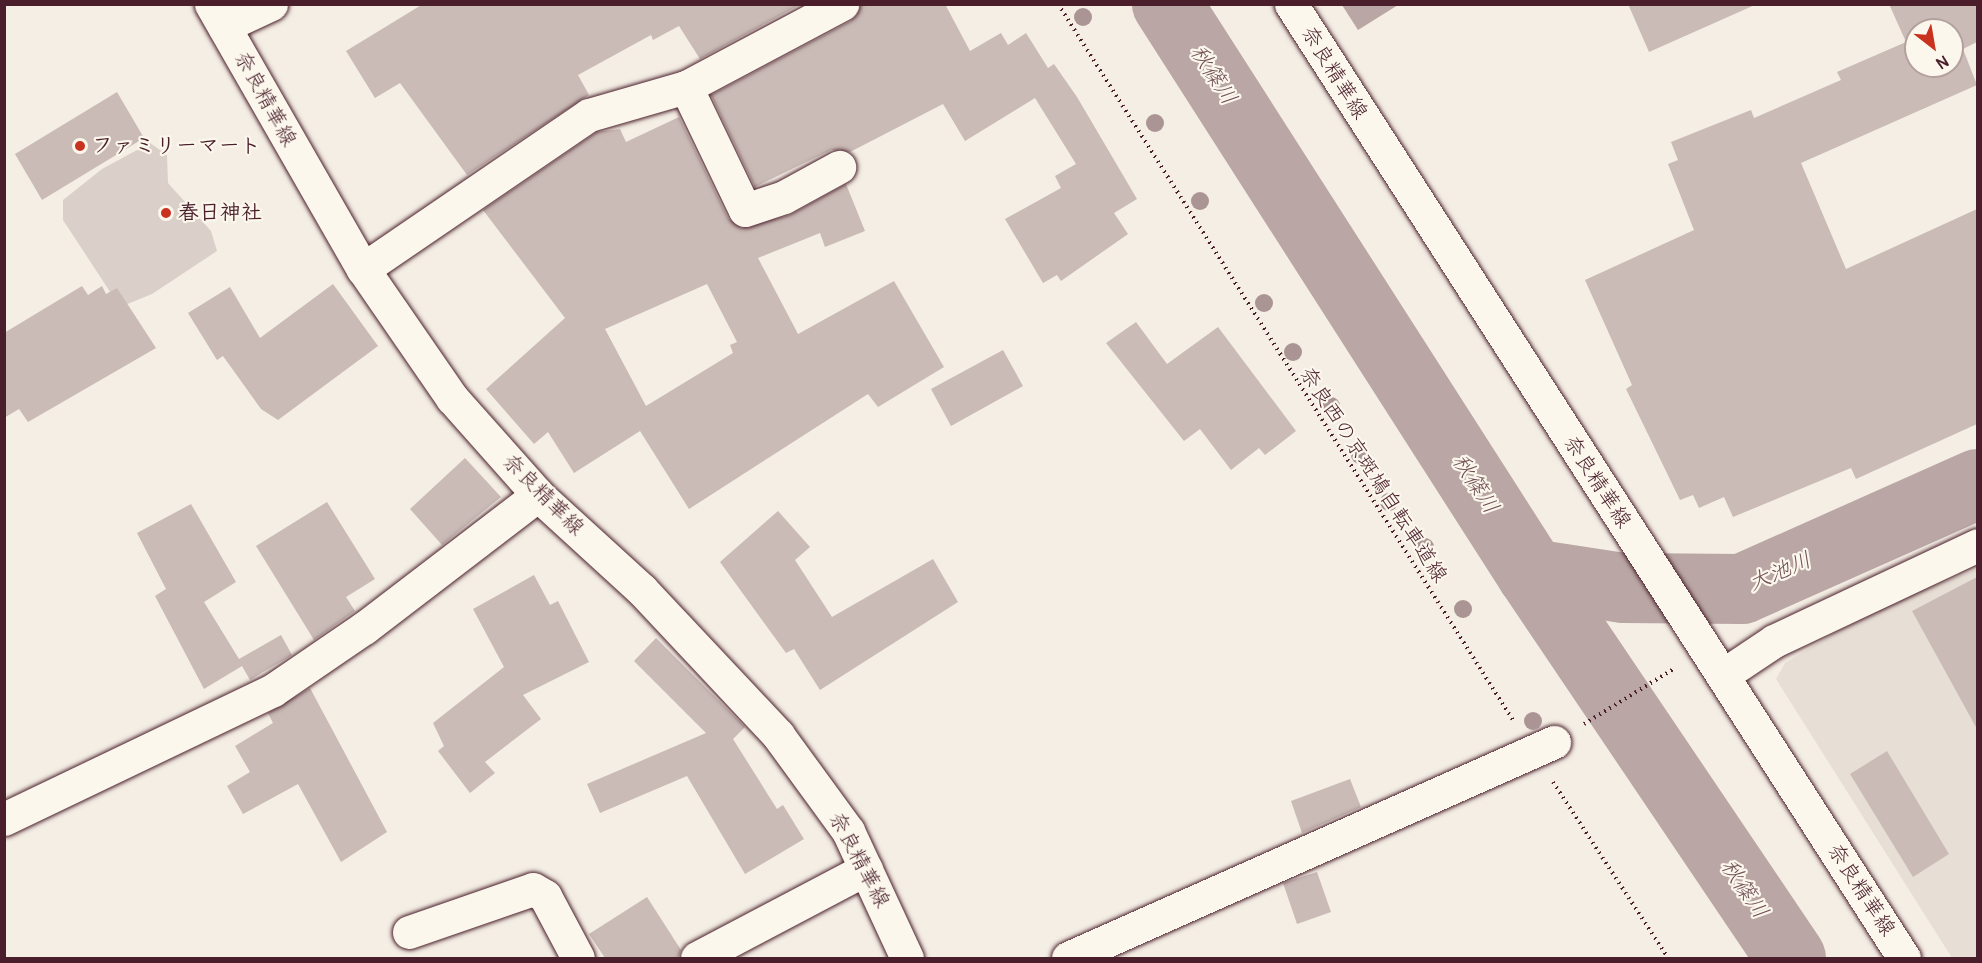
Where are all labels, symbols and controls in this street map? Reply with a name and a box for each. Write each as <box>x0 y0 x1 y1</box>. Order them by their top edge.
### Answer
north arrow <box>1904 18 1964 78</box>
street label: 奈良精華線 <box>1295 22 1373 124</box>
water label: 秋篠川 <box>1184 40 1242 110</box>
street label: 奈良精華線 <box>229 47 301 151</box>
text: N <box>1932 50 1952 73</box>
place label: ファミリーマート <box>92 133 260 159</box>
marker: ファミリーマート <box>73 139 87 153</box>
place label: 春日神社 <box>178 200 262 226</box>
marker: 春日神社 <box>159 206 173 220</box>
street label: 奈良西の京斑鳩自転車道線 <box>1294 362 1452 588</box>
street label: 奈良精華線 <box>1558 431 1636 533</box>
street label: 奈良精華線 <box>497 449 589 541</box>
water label: 秋篠川 <box>1446 449 1504 519</box>
water label: 大池川 <box>1744 547 1816 597</box>
street label: 奈良精華線 <box>823 808 895 912</box>
street label: 奈良精華線 <box>1822 839 1900 941</box>
water label: 秋篠川 <box>1715 854 1773 924</box>

